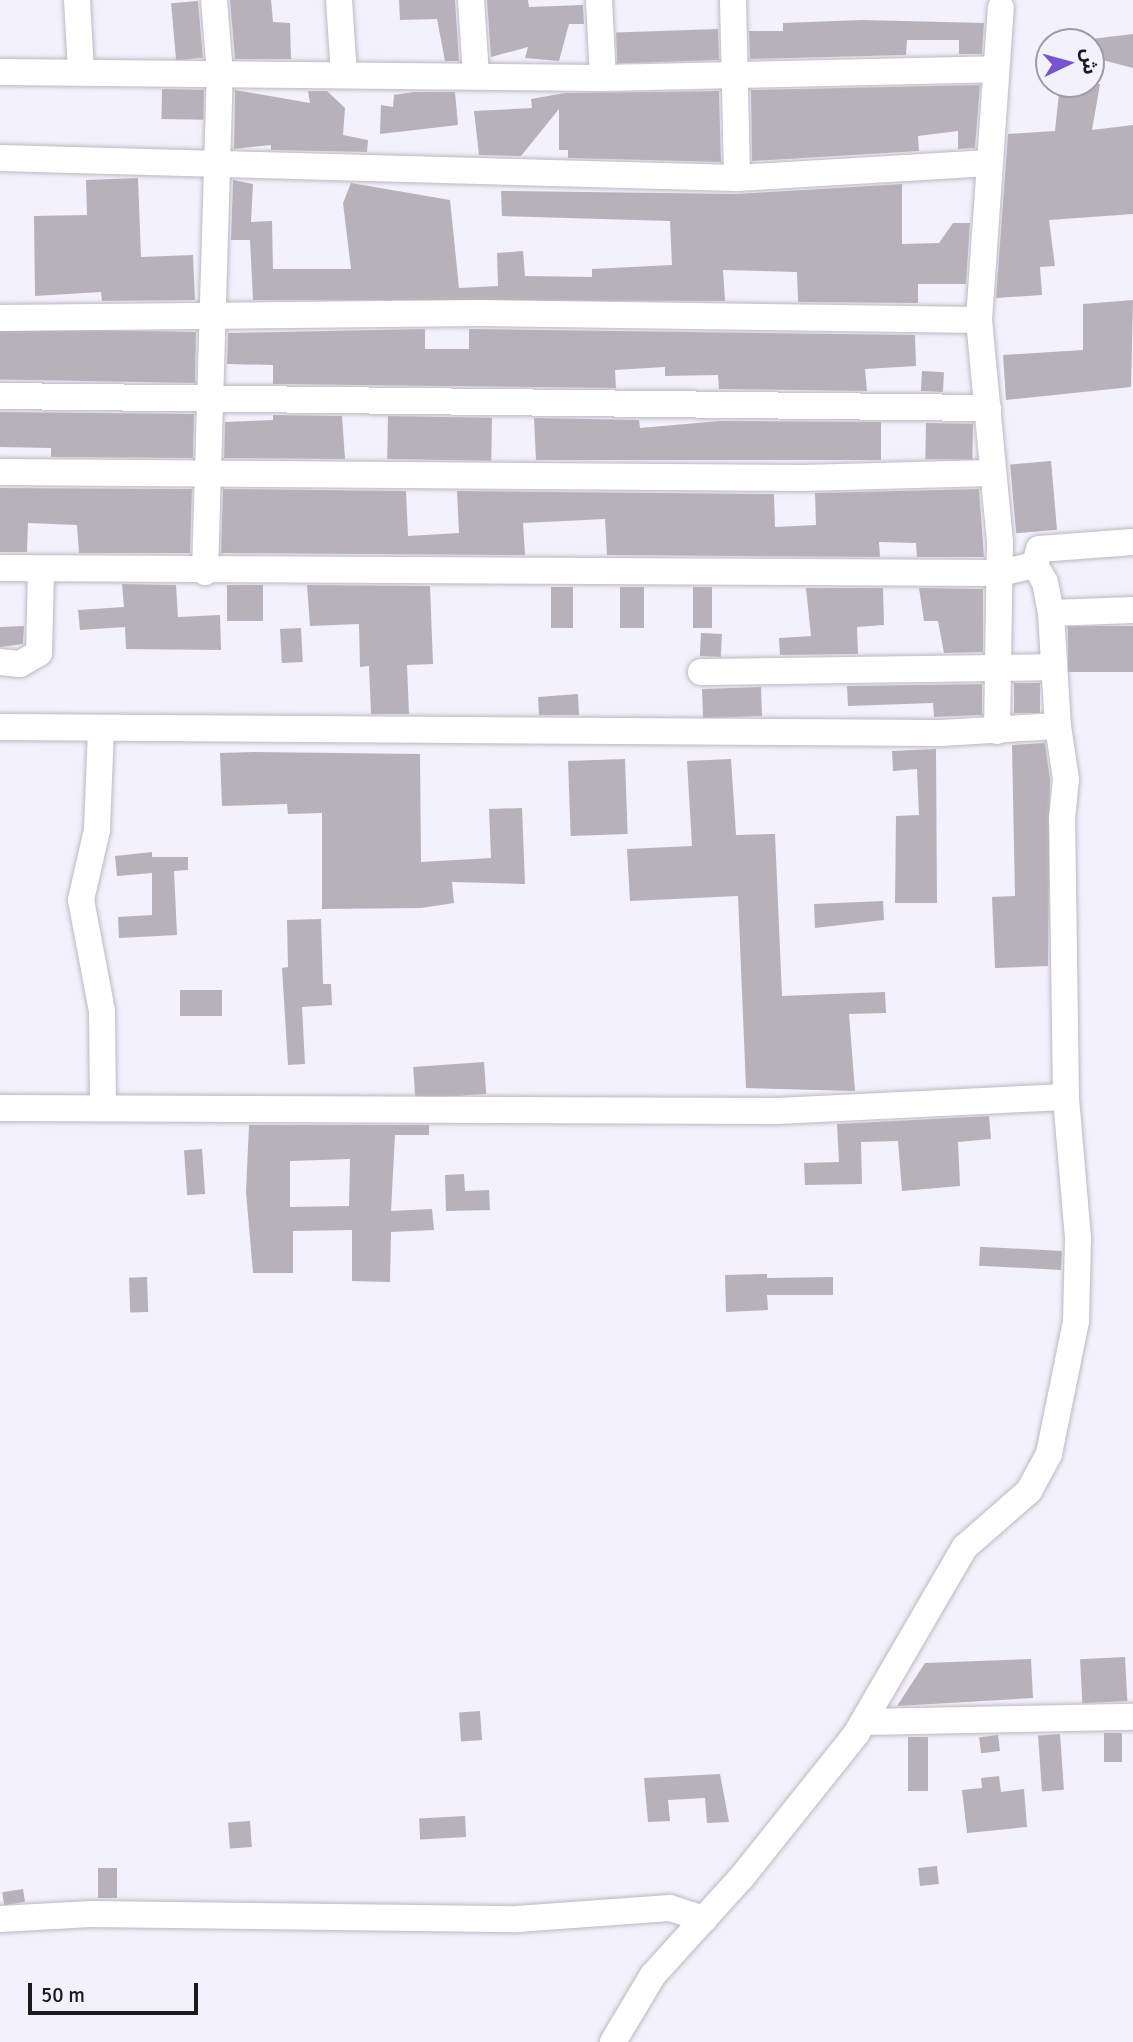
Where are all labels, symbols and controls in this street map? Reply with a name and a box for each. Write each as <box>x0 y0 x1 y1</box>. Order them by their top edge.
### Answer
north arrow <box>1035 28 1105 98</box>
text: ش <box>1076 47 1102 75</box>
scale bar <box>32 1968 201 2012</box>
text: 50 m <box>41 1982 85 2008</box>

